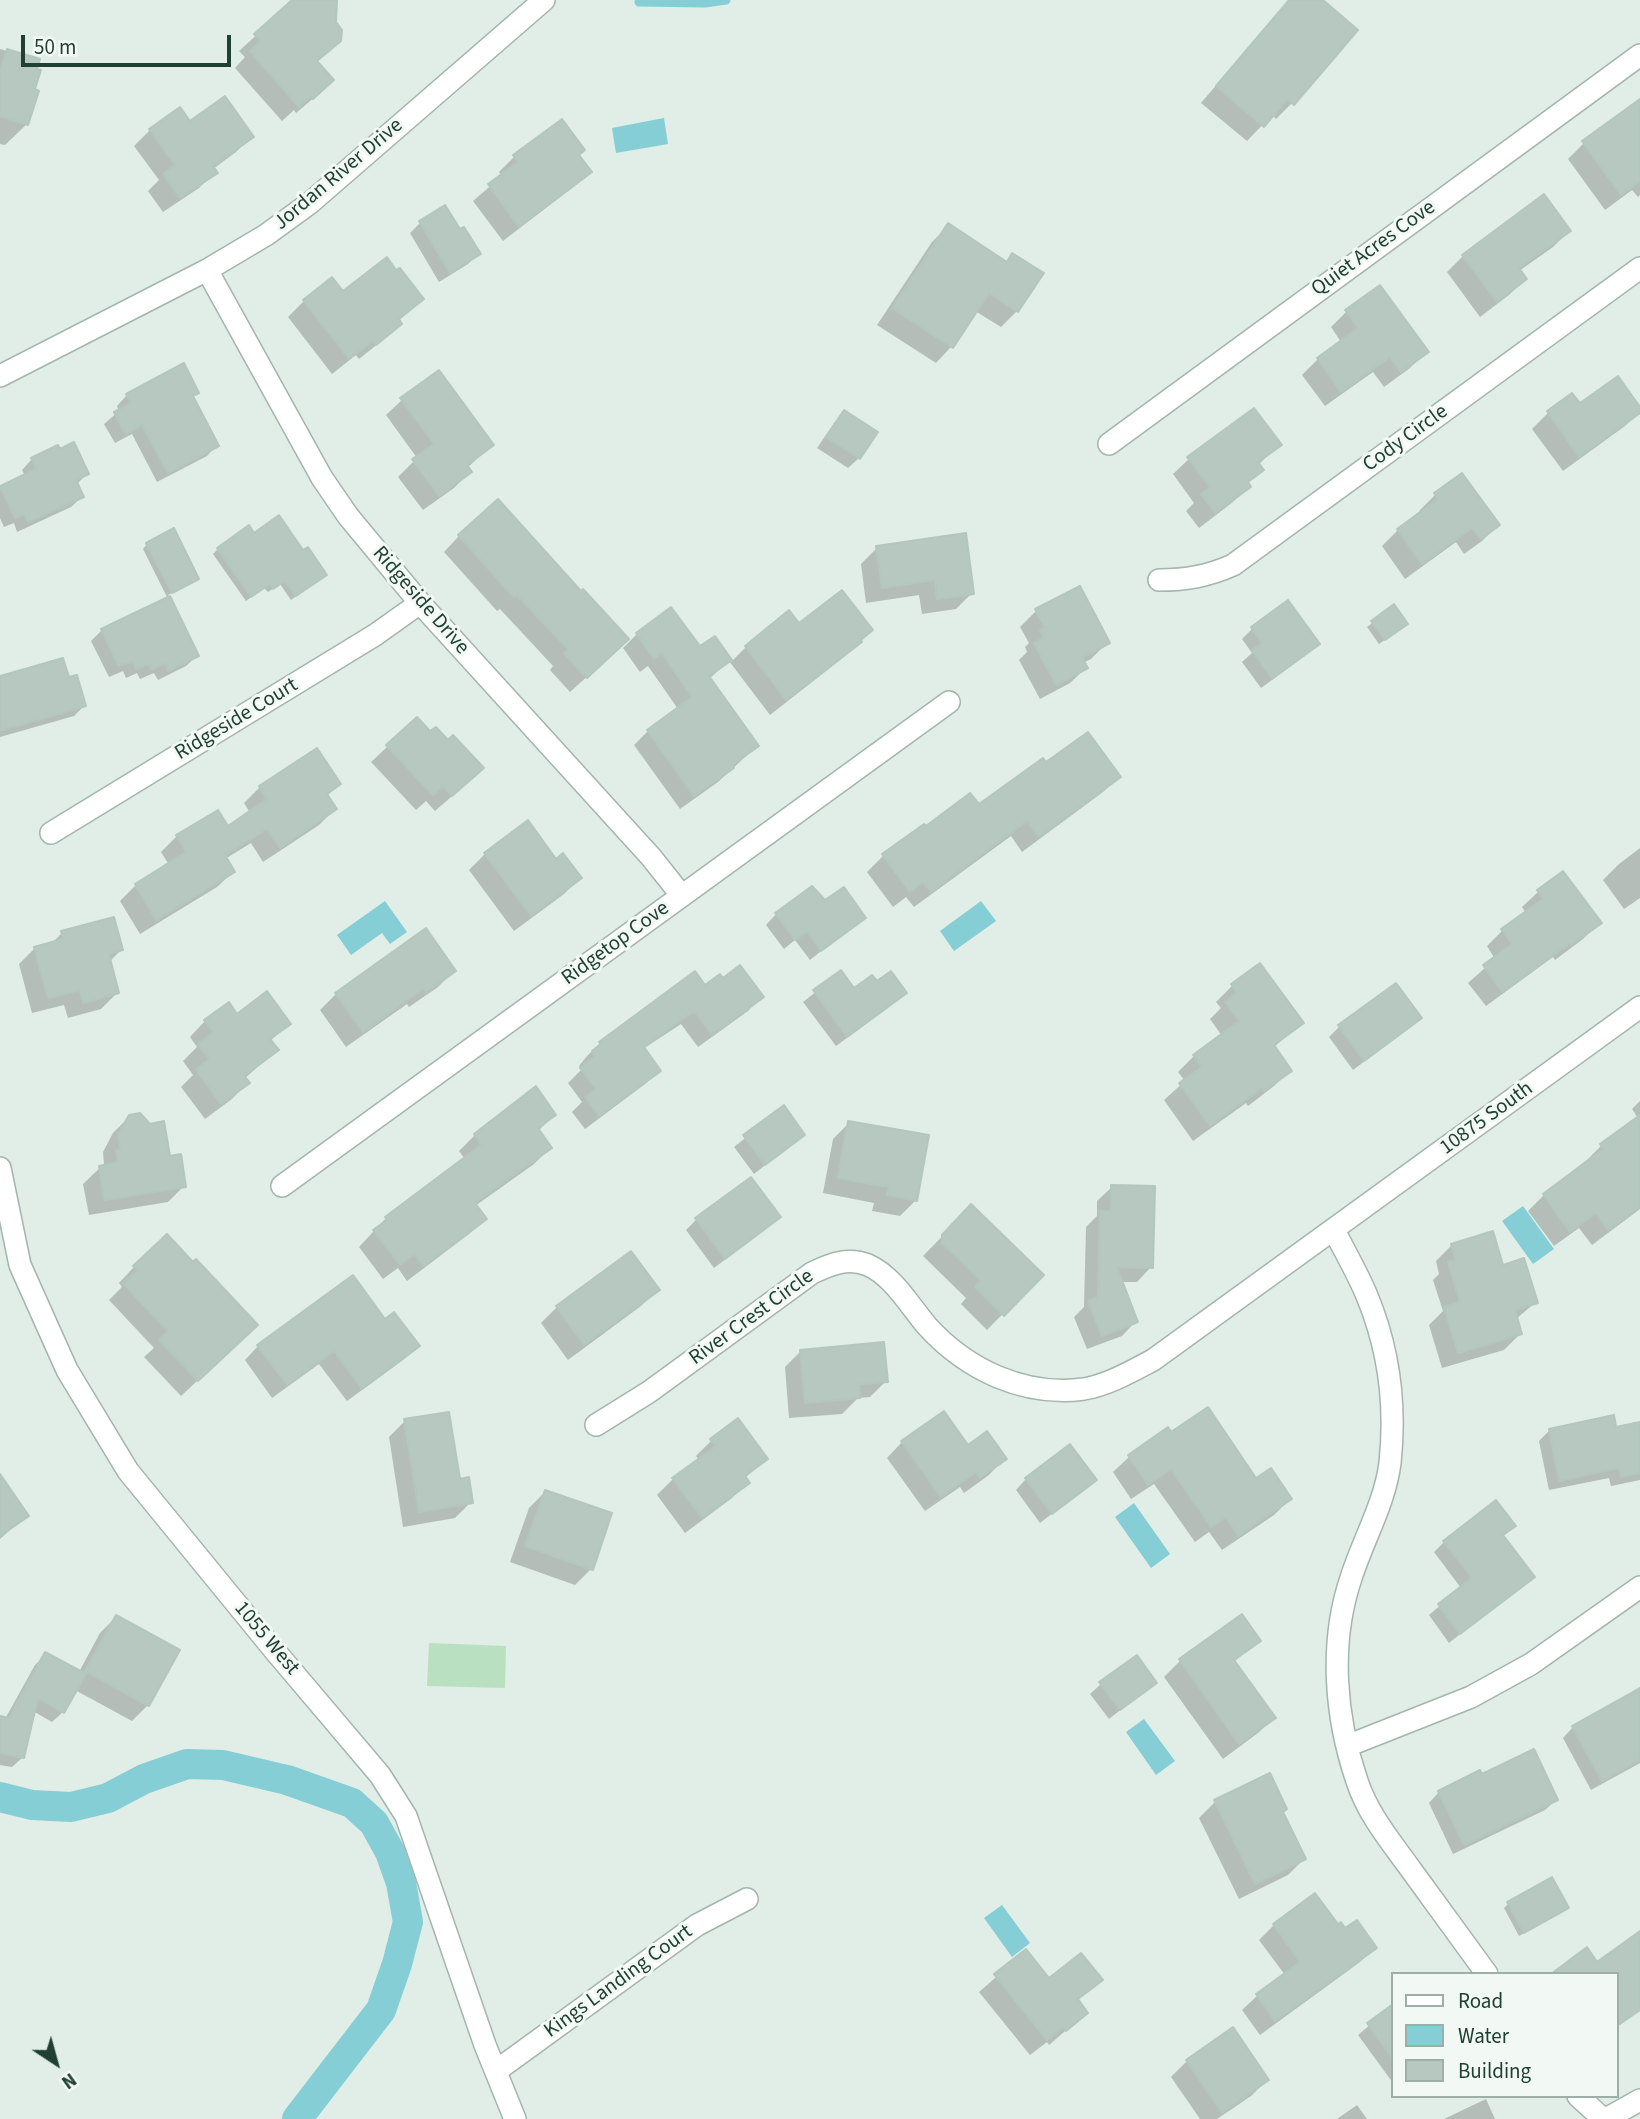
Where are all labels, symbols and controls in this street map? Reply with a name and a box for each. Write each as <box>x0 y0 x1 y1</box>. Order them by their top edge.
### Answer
scale bar <box>24 21 234 65</box>
text: 50 m <box>34 32 76 62</box>
street label: Jordan River Drive <box>269 114 409 236</box>
street label: Quiet Acres Cove <box>1307 196 1441 302</box>
street label: Cody Circle <box>1359 400 1453 478</box>
street label: Ridgeside Drive <box>366 542 474 660</box>
street label: Ridgeside Court <box>171 673 303 767</box>
street label: Ridgetop Cove <box>557 897 675 991</box>
street label: 10875 South <box>1436 1077 1538 1161</box>
street label: River Crest Circle <box>685 1264 819 1372</box>
street label: 1055 West <box>228 1597 304 1681</box>
street label: Kings Landing Court <box>540 1920 698 2044</box>
legend <box>1392 1972 1619 2098</box>
text: Road <box>1458 1986 1503 2016</box>
text: Water <box>1458 2021 1509 2051</box>
north arrow <box>21 2028 91 2098</box>
text: Building <box>1458 2056 1531 2086</box>
text: N <box>56 2066 82 2095</box>

